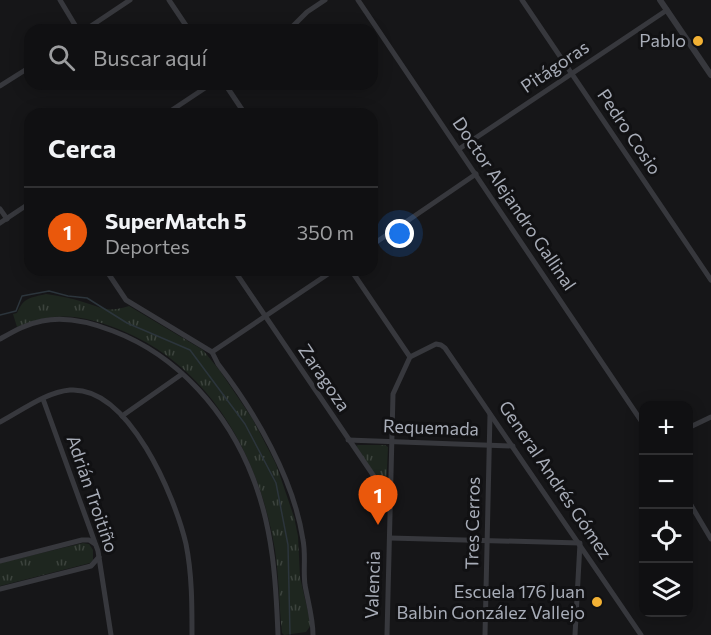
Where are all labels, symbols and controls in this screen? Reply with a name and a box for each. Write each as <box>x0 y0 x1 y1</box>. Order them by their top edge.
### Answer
search box <box>24 24 378 90</box>
place label: Pablo <box>639 29 686 51</box>
marker: Pablo <box>691 34 705 48</box>
street label: Pitágoras <box>516 35 593 97</box>
icon: search <box>45 41 78 74</box>
text: Buscar aquí <box>93 44 207 71</box>
street label: Pedro Cosio <box>593 84 666 178</box>
street label: Doctor Alejandro Gallinal <box>449 113 581 294</box>
text: Cerca <box>48 132 116 163</box>
text: SuperMatch 5 <box>105 207 247 234</box>
your location <box>385 219 414 248</box>
text: 1 <box>63 220 72 244</box>
text: 350 m <box>297 220 354 244</box>
text: Deportes <box>105 234 190 258</box>
street label: Zaragoza <box>294 340 355 415</box>
street label: General Andrés Gómez <box>495 396 617 563</box>
map controls <box>639 401 693 617</box>
button: + <box>639 401 693 455</box>
street label: Requemada <box>383 414 479 440</box>
street label: Adrián Troitiño <box>63 432 123 555</box>
button: − <box>639 455 693 509</box>
pin: 1 <box>358 476 398 525</box>
street label: Tres Cerros <box>460 476 484 570</box>
button: locate <box>639 509 693 563</box>
street label: Valencia <box>360 551 384 619</box>
button: layers <box>639 563 693 617</box>
place label: Escuela 176 Juan Balbin González Vallejo <box>397 580 585 623</box>
marker: Escuela 176 Juan Balbin González Vallejo <box>590 595 604 609</box>

